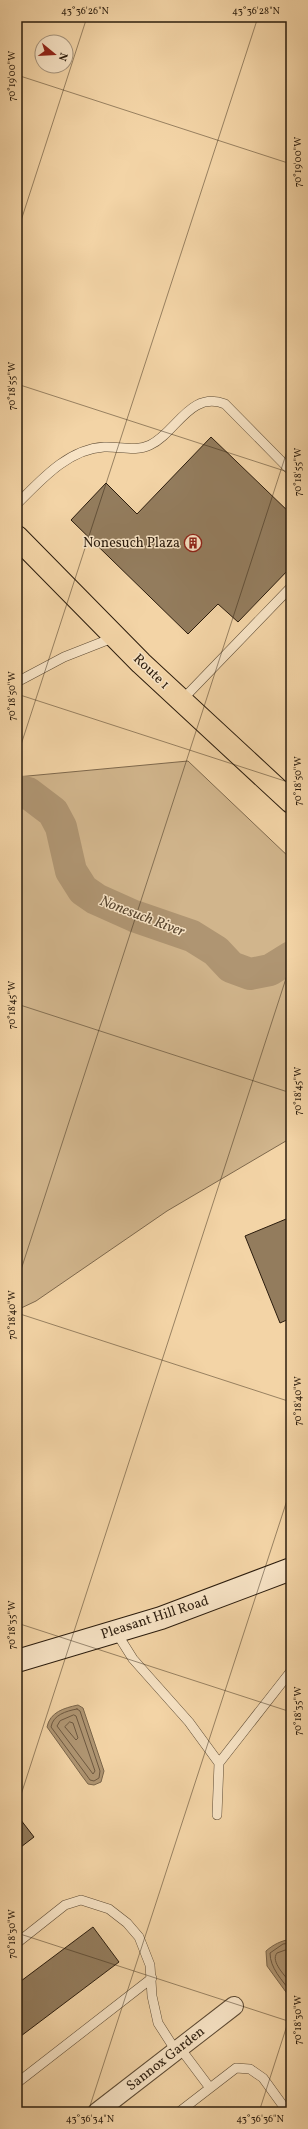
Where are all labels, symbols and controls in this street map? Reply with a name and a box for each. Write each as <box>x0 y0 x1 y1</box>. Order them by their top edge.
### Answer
text: 43°36'26"N <box>61 4 109 18</box>
text: 43°36'28"N <box>232 4 280 18</box>
north arrow <box>34 34 74 74</box>
text: 70°19'00"W <box>5 51 19 101</box>
text: N <box>54 51 70 63</box>
text: 70°19'00"W <box>291 137 305 187</box>
text: 70°18'55"W <box>5 362 19 410</box>
text: 70°18'55"W <box>291 448 305 496</box>
building icon: Nonesuch Plaza <box>183 533 203 553</box>
place label: Nonesuch Plaza <box>83 534 180 553</box>
street label: Route 1 <box>128 650 174 694</box>
text: 70°18'50"W <box>5 671 19 721</box>
text: 70°18'50"W <box>291 756 305 806</box>
water label: Nonesuch River <box>96 891 188 943</box>
text: 70°18'45"W <box>5 981 19 1029</box>
text: 70°18'45"W <box>291 1067 305 1115</box>
text: 70°18'40"W <box>5 1290 19 1340</box>
text: 70°18'40"W <box>291 1376 305 1426</box>
street label: Pleasant Hill Road <box>99 1592 212 1644</box>
text: 70°18'35"W <box>5 1601 19 1649</box>
text: 70°18'35"W <box>291 1687 305 1735</box>
text: 70°18'30"W <box>5 1909 19 1959</box>
text: 70°18'30"W <box>291 1995 305 2045</box>
street label: Sannox Garden <box>123 2022 209 2096</box>
text: 43°36'34"N <box>66 2112 115 2126</box>
text: 43°36'36"N <box>236 2112 284 2126</box>

